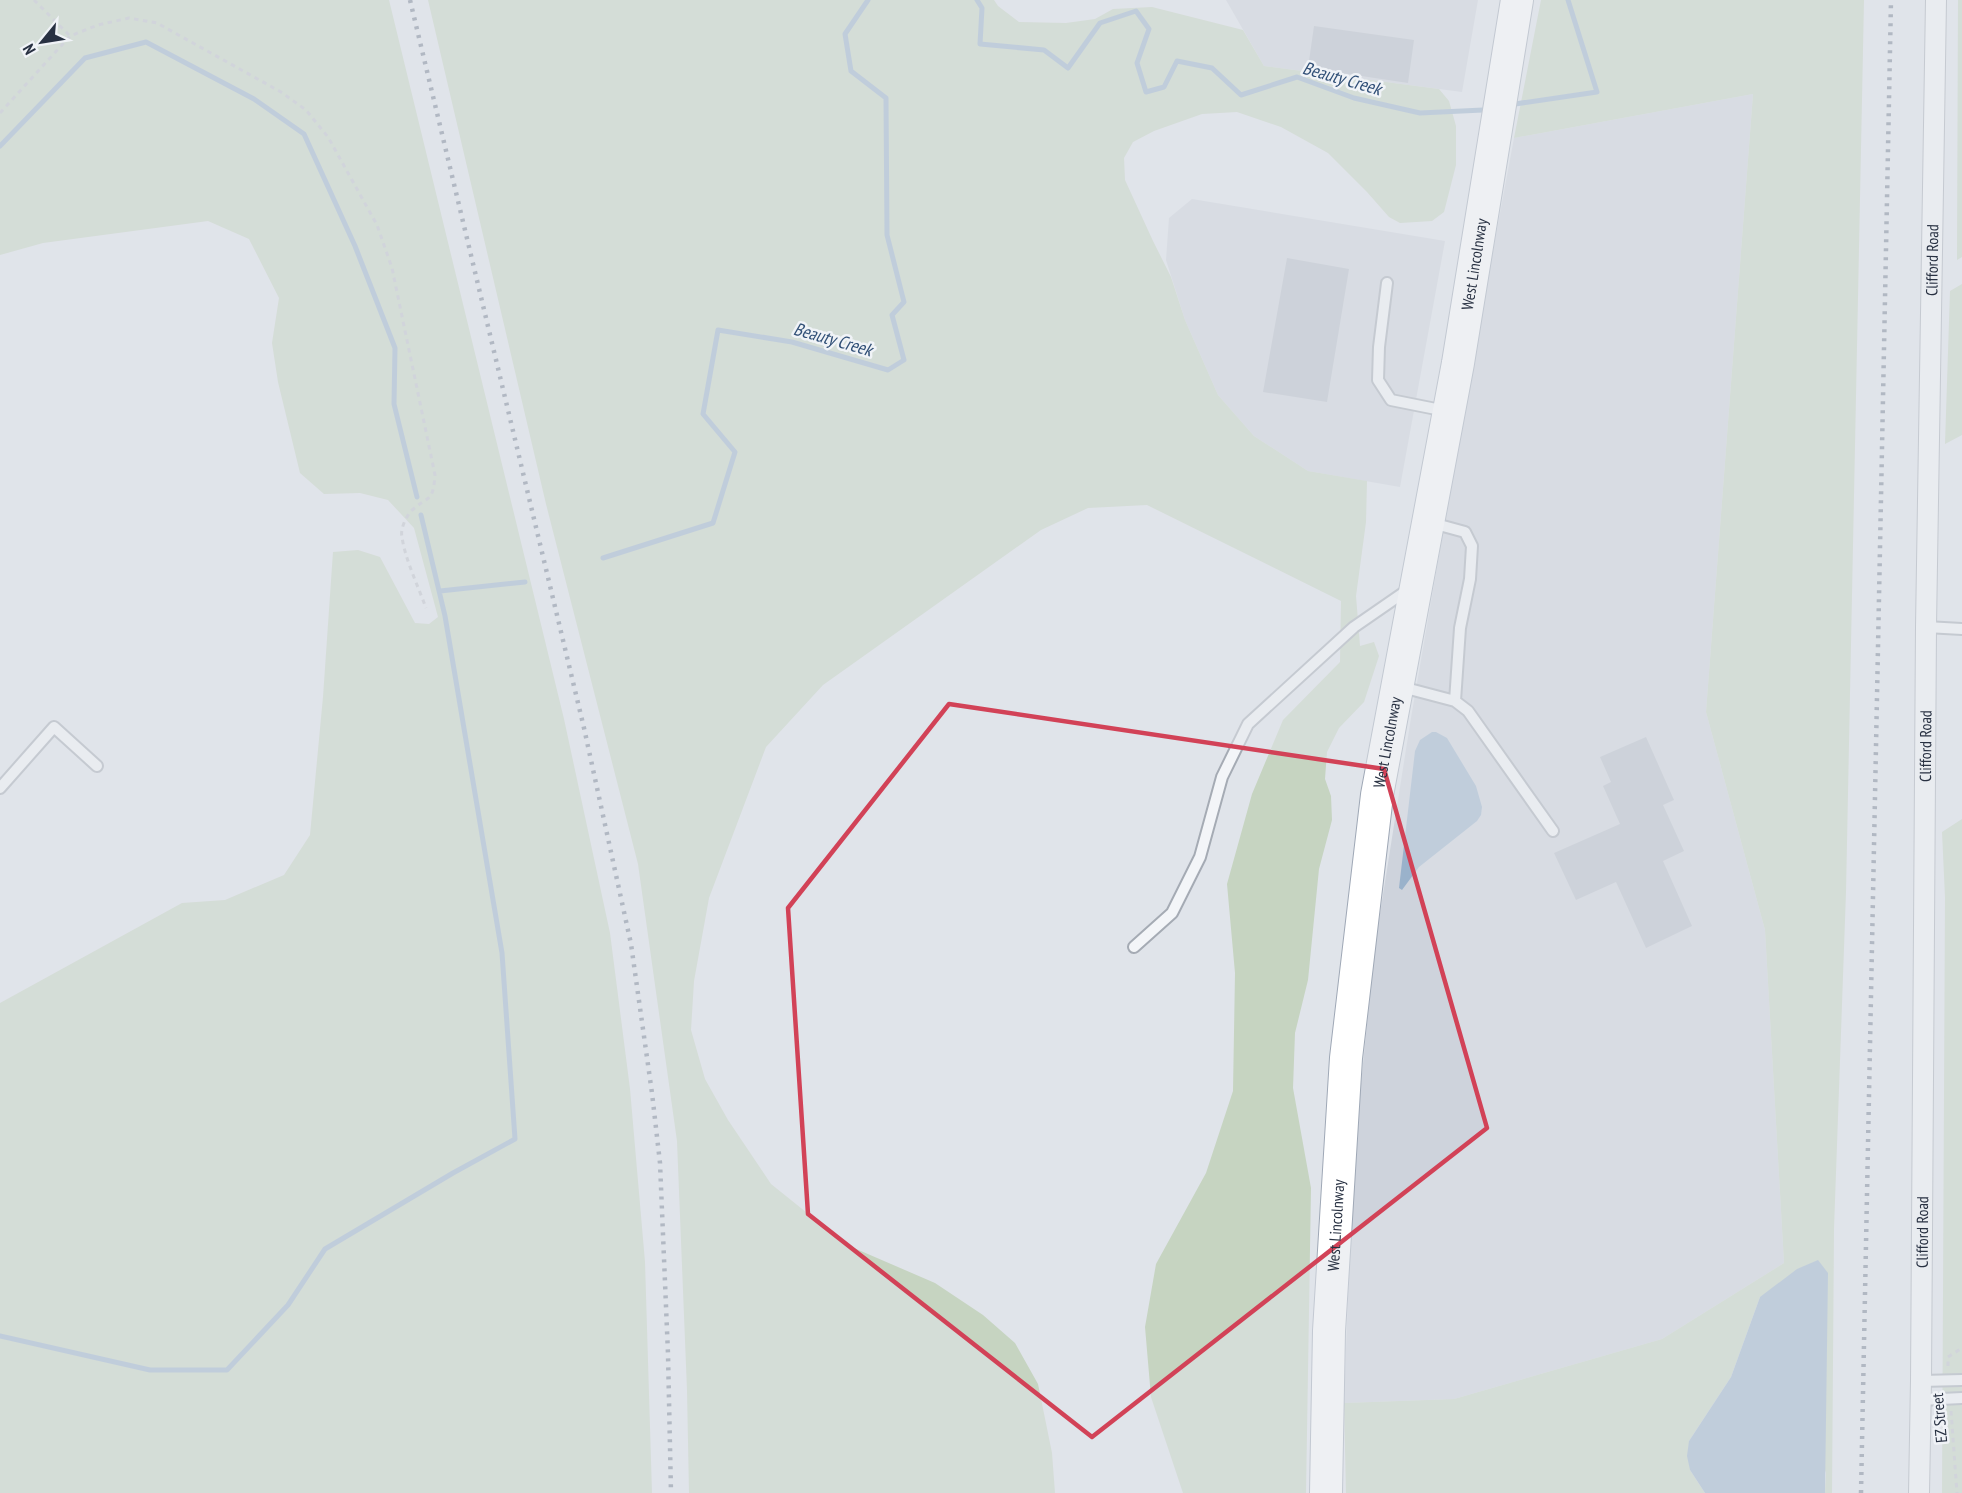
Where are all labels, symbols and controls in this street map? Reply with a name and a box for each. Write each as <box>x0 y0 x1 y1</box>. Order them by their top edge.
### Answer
north arrow <box>12 12 72 72</box>
text: N <box>18 41 40 58</box>
water label: Beauty Creek <box>1300 56 1386 101</box>
street label: West Lincolnway <box>1457 217 1491 311</box>
street label: Clifford Road <box>1921 224 1942 296</box>
water label: Beauty Creek <box>791 317 877 362</box>
street label: West Lincolnway <box>1369 695 1405 789</box>
street label: Clifford Road <box>1915 710 1935 782</box>
street label: West Lincolnway <box>1323 1179 1348 1272</box>
street label: Clifford Road <box>1912 1196 1932 1268</box>
street label: EZ Street <box>1927 1392 1951 1444</box>

